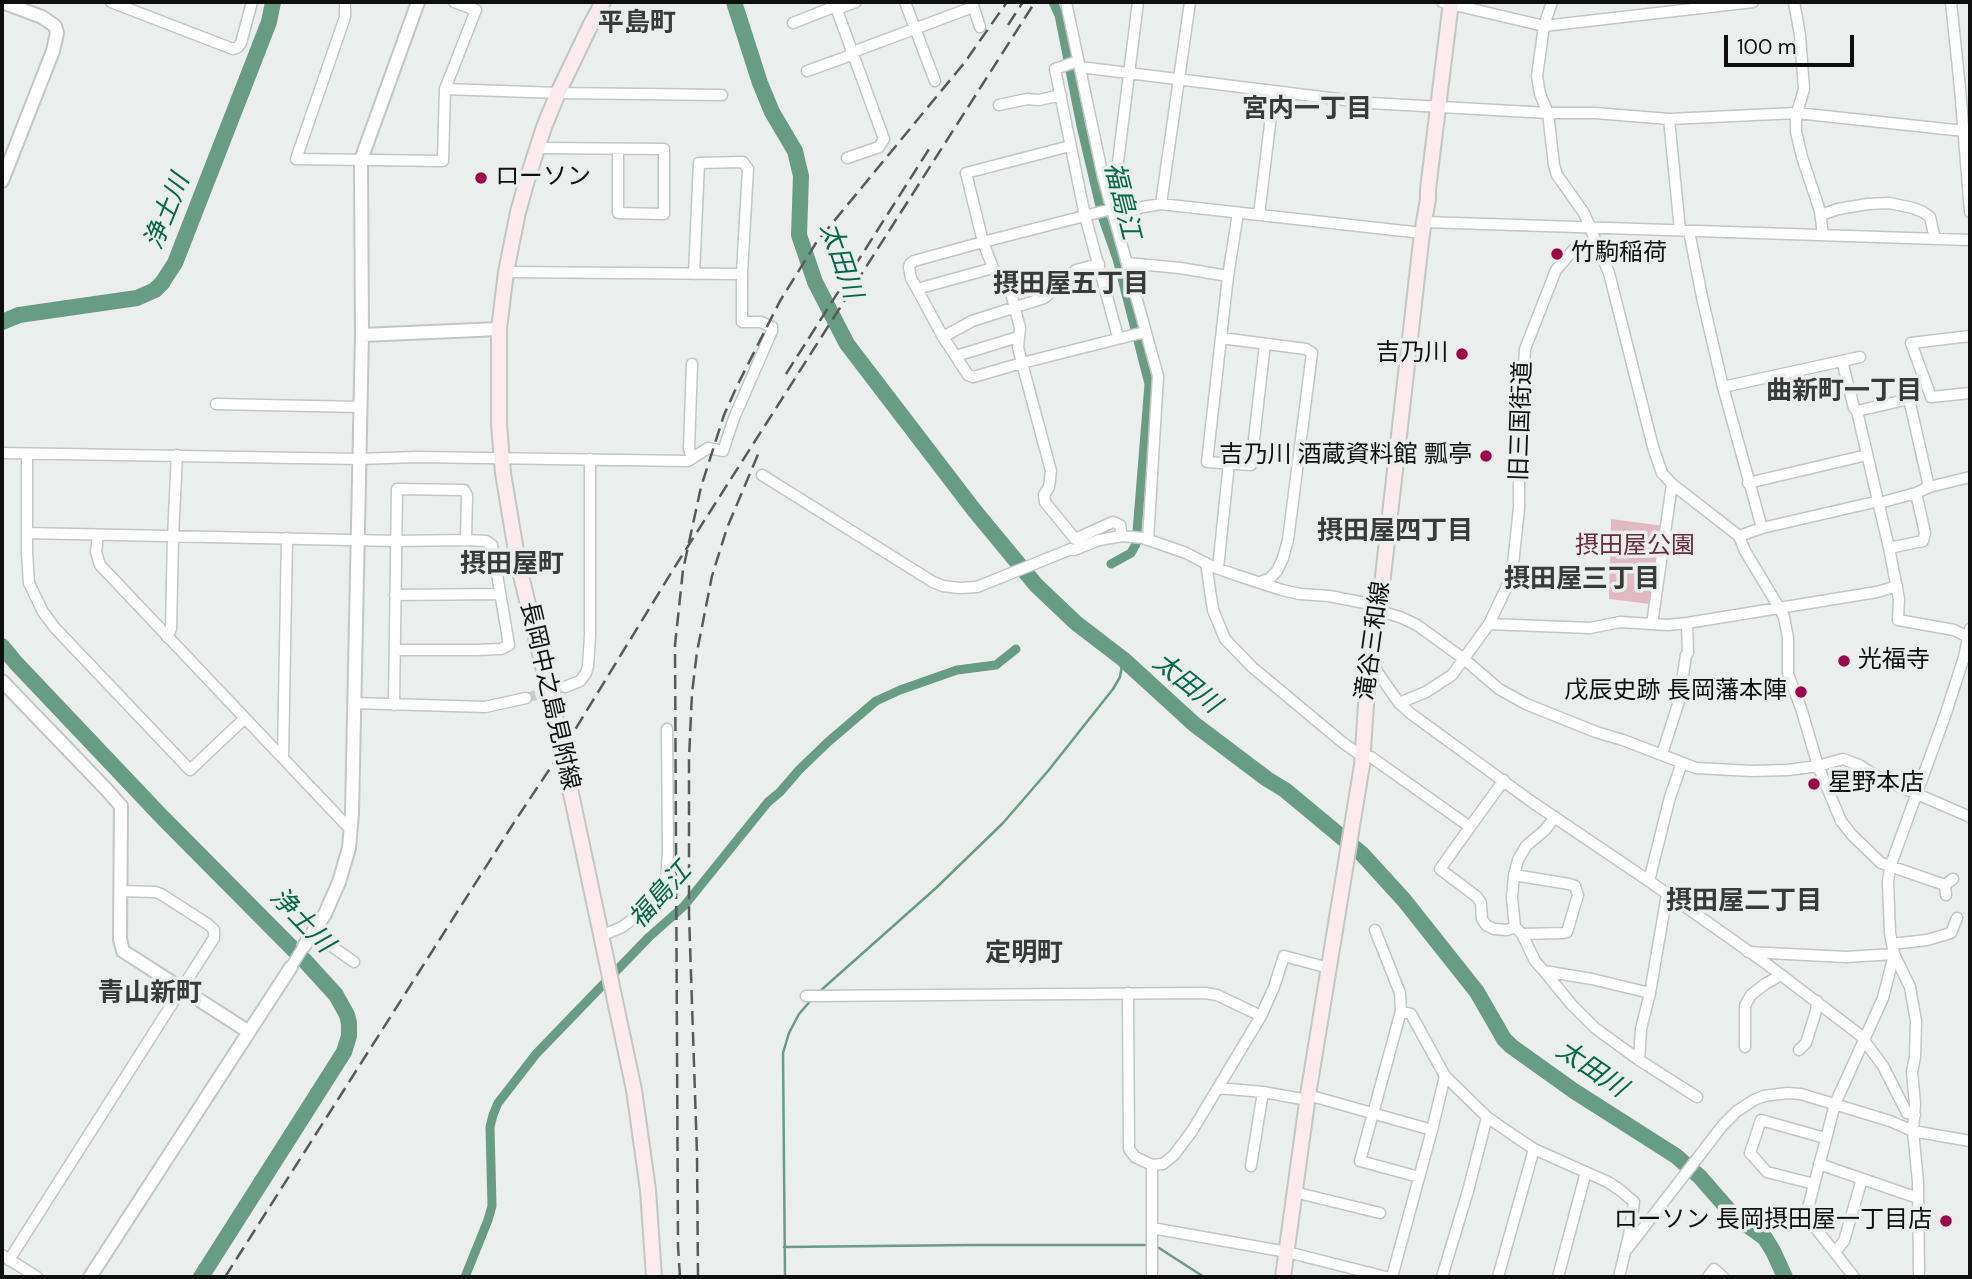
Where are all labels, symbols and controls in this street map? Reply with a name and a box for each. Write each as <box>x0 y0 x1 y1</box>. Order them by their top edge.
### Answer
district label: 平島町 <box>598 8 676 40</box>
scale bar <box>1727 21 1856 65</box>
text: 100 m <box>1737 33 1797 61</box>
district label: 宮内一丁目 <box>1242 94 1372 126</box>
water label: 福島江 <box>1096 159 1146 243</box>
place label: ローソン <box>495 164 591 192</box>
water label: 浄土川 <box>139 170 197 254</box>
marker: ローソン <box>473 170 489 186</box>
water label: 太田川 <box>813 219 867 303</box>
place label: 竹駒稲荷 <box>1571 240 1667 268</box>
marker: 竹駒稲荷 <box>1549 246 1565 262</box>
district label: 摂田屋五丁目 <box>993 269 1149 301</box>
place label: 吉乃川 <box>1376 340 1448 368</box>
marker: 吉乃川 <box>1454 346 1470 362</box>
street label: 旧三国街道 <box>1506 361 1538 481</box>
district label: 曲新町一丁目 <box>1766 376 1922 408</box>
place label: 吉乃川 酒蔵資料館 瓢亭 <box>1219 442 1472 470</box>
marker: 吉乃川 酒蔵資料館 瓢亭 <box>1478 448 1494 464</box>
district label: 摂田屋四丁目 <box>1317 516 1473 548</box>
park label: 摂田屋公園 <box>1575 533 1695 561</box>
district label: 摂田屋町 <box>460 549 564 581</box>
district label: 摂田屋三丁目 <box>1504 564 1660 596</box>
street label: 滝谷三和線 <box>1351 580 1397 702</box>
street label: 長岡中之島見附線 <box>513 599 585 793</box>
water label: 太田川 <box>1146 647 1226 721</box>
place label: 光福寺 <box>1858 647 1930 675</box>
marker: 光福寺 <box>1836 653 1852 669</box>
place label: 戊辰史跡 長岡藩本陣 <box>1565 678 1787 706</box>
marker: 戊辰史跡 長岡藩本陣 <box>1793 684 1809 700</box>
place label: 星野本店 <box>1828 770 1924 798</box>
marker: 星野本店 <box>1806 776 1822 792</box>
water label: 福島江 <box>623 857 699 935</box>
water label: 浄土川 <box>263 882 339 960</box>
district label: 摂田屋二丁目 <box>1666 886 1822 918</box>
district label: 定明町 <box>985 938 1063 970</box>
district label: 青山新町 <box>98 978 202 1010</box>
water label: 太田川 <box>1550 1035 1632 1105</box>
place label: ローソン 長岡摂田屋一丁目店 <box>1614 1207 1932 1235</box>
marker: ローソン 長岡摂田屋一丁目店 <box>1938 1213 1954 1229</box>

